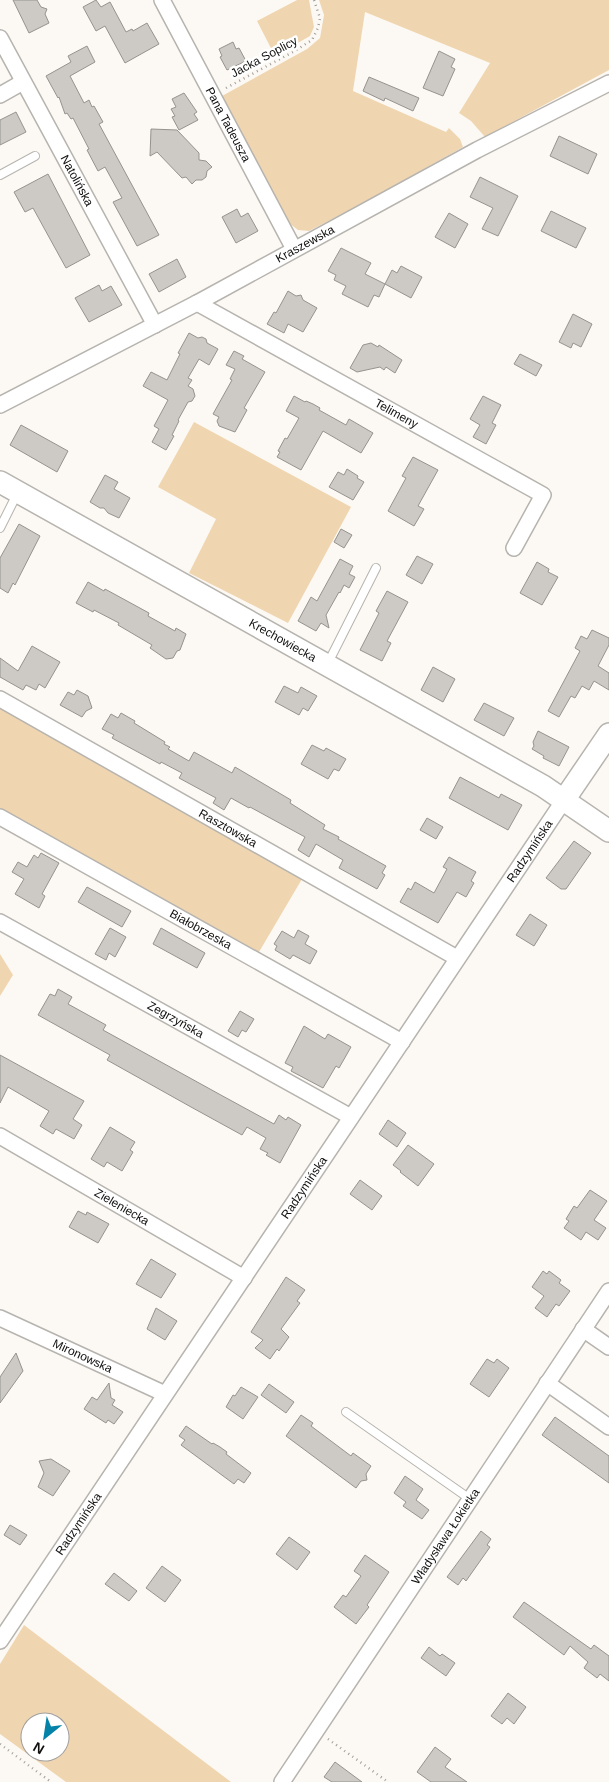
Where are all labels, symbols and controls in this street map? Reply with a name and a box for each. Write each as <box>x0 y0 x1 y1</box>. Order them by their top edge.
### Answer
street label: Jacka Soplicy <box>228 34 300 80</box>
street label: Pana Tadeusza <box>203 85 254 165</box>
street label: Natolińska <box>57 153 97 209</box>
street label: Kraszewska <box>273 222 337 266</box>
street label: Telimeny <box>372 396 420 431</box>
street label: Krechowiecka <box>247 616 319 665</box>
street label: Rasztowska <box>196 806 260 850</box>
street label: Radzymińska <box>504 817 556 885</box>
street label: Białobrzeska <box>167 906 234 952</box>
street label: Zegrzyńska <box>145 998 207 1041</box>
street label: Radzymińska <box>278 1153 330 1221</box>
street label: Zieleniecka <box>92 1186 152 1228</box>
street label: Mironowska <box>51 1336 115 1376</box>
street label: Władysława Łokietka <box>409 1486 483 1587</box>
street label: Radzymińska <box>53 1490 105 1558</box>
north arrow <box>20 1712 70 1762</box>
text: N <box>30 1739 47 1758</box>

